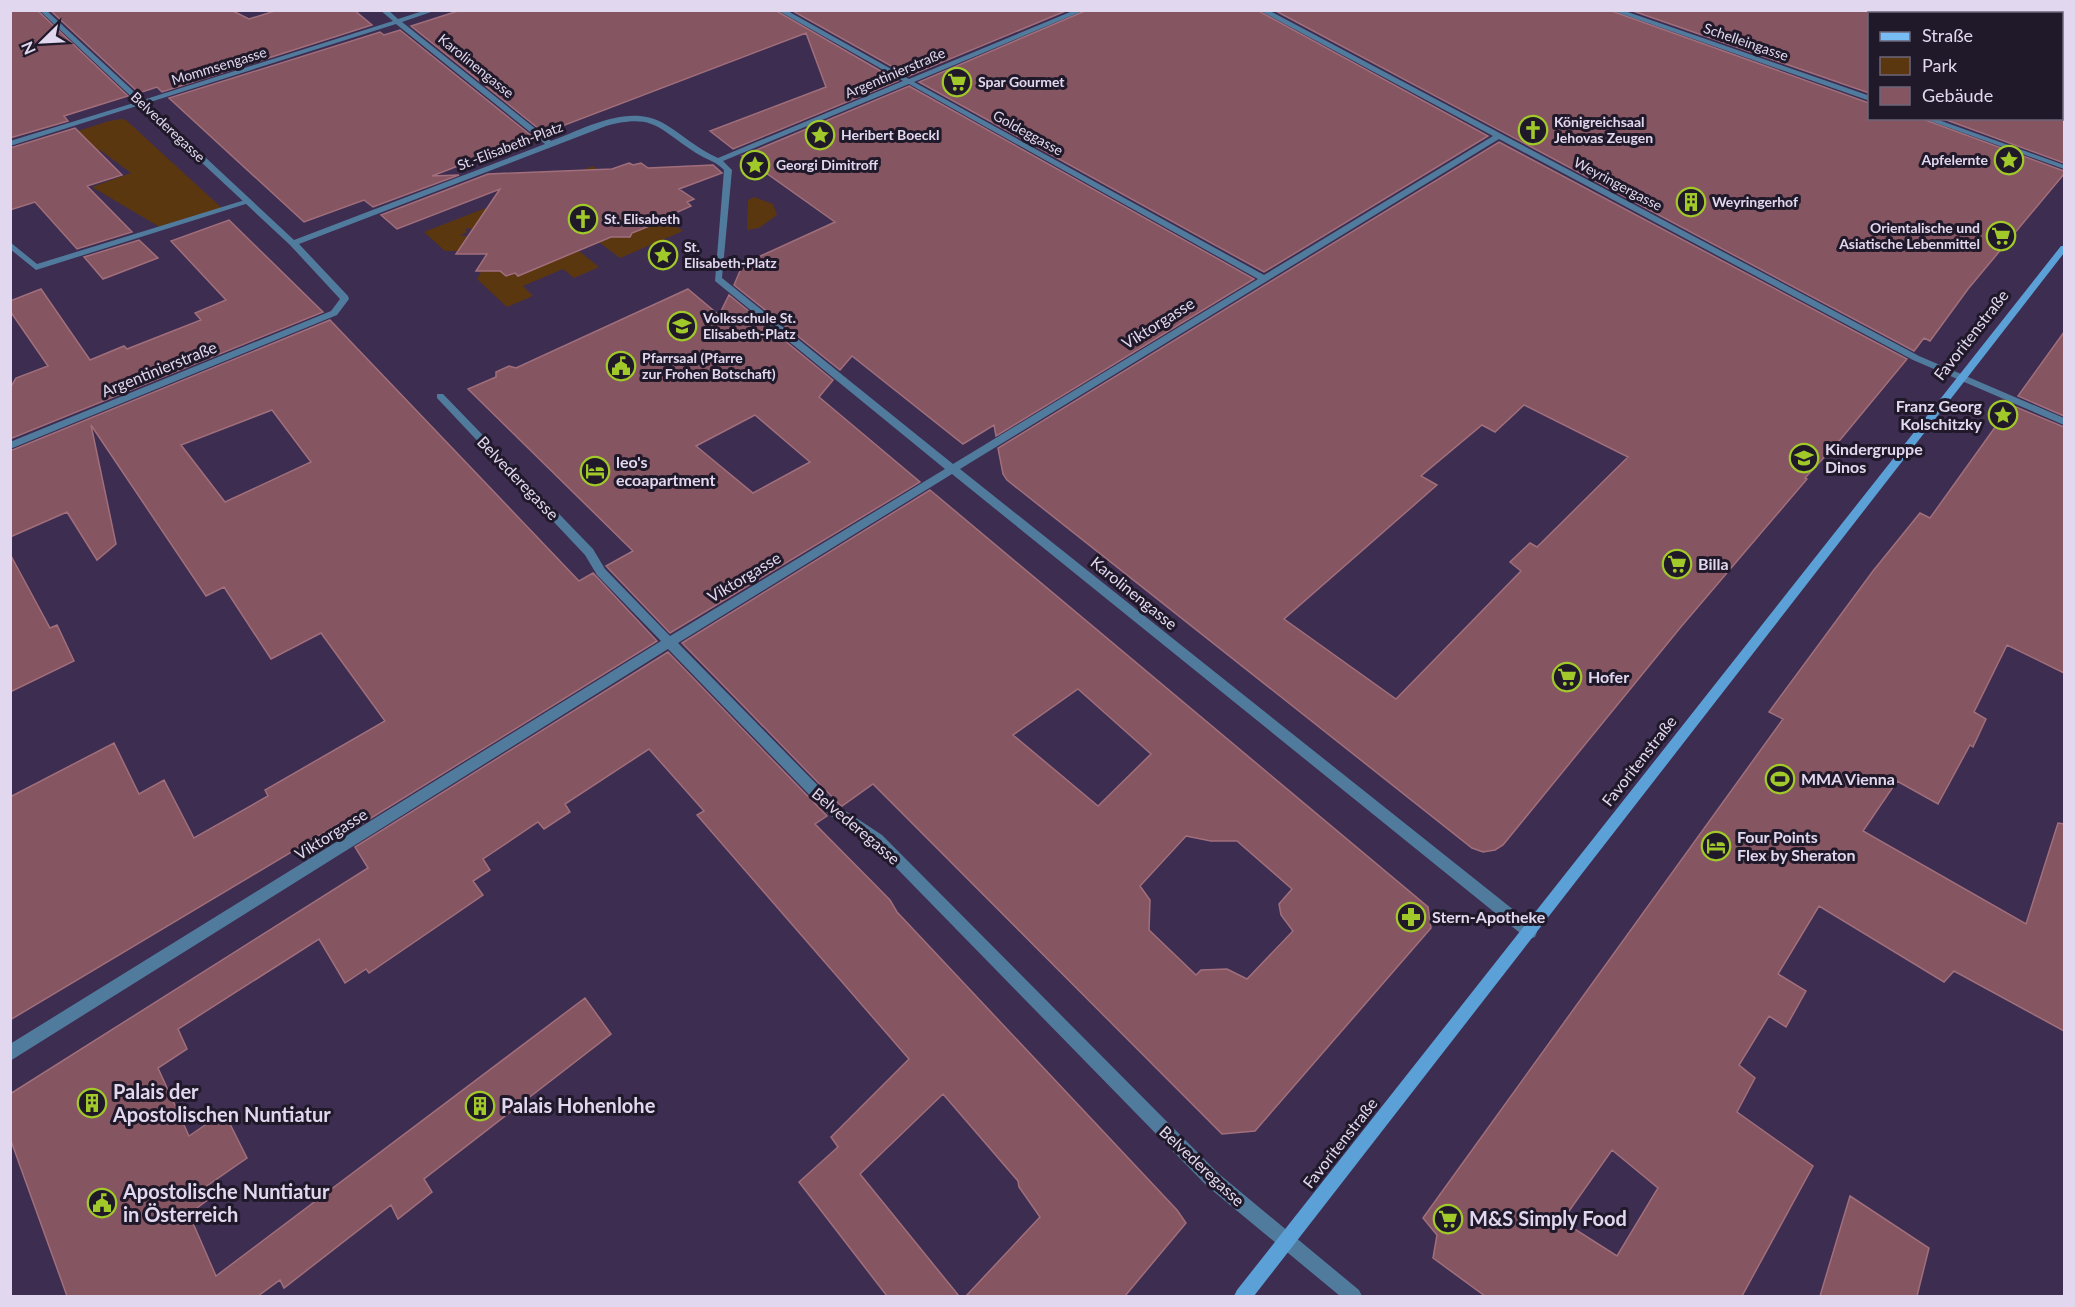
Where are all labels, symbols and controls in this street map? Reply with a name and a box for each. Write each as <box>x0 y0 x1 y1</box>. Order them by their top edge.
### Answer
north arrow <box>12 12 72 72</box>
legend <box>1868 12 2063 120</box>
street label: Schelleingasse <box>1702 19 1791 64</box>
text: Straße <box>1922 24 1973 46</box>
street label: Karolinengasse <box>435 30 518 101</box>
text: N <box>17 39 39 58</box>
street label: Mommsengasse <box>169 43 269 88</box>
street label: Argentinierstraße <box>842 44 948 101</box>
text: Park <box>1922 54 1958 76</box>
supermarket icon: Spar Gourmet <box>941 66 973 98</box>
place label: Spar Gourmet <box>978 73 1065 90</box>
text: Gebäude <box>1922 84 1993 106</box>
street label: Belvederegasse <box>128 88 209 165</box>
street label: Goldeggasse <box>990 106 1066 159</box>
place label: Königreichsaal Jehovas Zeugen <box>1554 113 1653 146</box>
church icon: Königreichsaal Jehovas Zeugen <box>1517 114 1549 146</box>
street label: St.-Elisabeth-Platz <box>455 118 565 173</box>
place icon: Heribert Boeckl <box>804 119 836 151</box>
place label: Heribert Boeckl <box>841 126 939 143</box>
place icon: Apfelernte <box>1993 144 2025 176</box>
place icon: Georgi Dimitroff <box>739 149 771 181</box>
place label: Apfelernte <box>1921 151 1989 168</box>
street label: Weyringergasse <box>1571 153 1665 214</box>
place label: Georgi Dimitroff <box>776 156 879 173</box>
building icon: Weyringerhof <box>1675 186 1707 218</box>
place label: Weyringerhof <box>1712 193 1798 210</box>
church icon: St. Elisabeth <box>567 203 599 235</box>
place label: St. Elisabeth <box>604 210 680 227</box>
place label: Orientalische und Asiatische Lebenmittel <box>1838 219 1980 252</box>
supermarket icon: Orientalische und Asiatische Lebenmittel <box>1985 220 2017 252</box>
place label: St. Elisabeth-Platz <box>684 238 777 271</box>
place icon: St. Elisabeth-Platz <box>647 239 679 271</box>
street label: Favoritenstraße <box>1929 286 2012 384</box>
street label: Viktorgasse <box>1118 293 1197 352</box>
place label: Volksschule St. Elisabeth-Platz <box>702 309 796 342</box>
school or university icon: Volksschule St. Elisabeth-Platz <box>666 310 698 342</box>
street label: Argentinierstraße <box>98 337 219 400</box>
place label: Pfarrsaal (Pfarre zur Frohen Botschaft) <box>642 349 776 382</box>
public building icon: Pfarrsaal (Pfarre zur Frohen Botschaft) <box>605 350 637 382</box>
place label: Franz Georg Kolschitzky <box>1896 396 1983 433</box>
place icon: Franz Georg Kolschitzky <box>1987 399 2019 431</box>
street label: Belvederegasse <box>474 432 563 523</box>
place label: Kindergruppe Dinos <box>1825 439 1923 476</box>
school or university icon: Kindergruppe Dinos <box>1788 442 1820 474</box>
place label: leo's ecoapartment <box>616 452 715 489</box>
hotel icon: leo's ecoapartment <box>579 455 611 487</box>
street label: Viktorgasse <box>704 547 784 606</box>
supermarket icon: Billa <box>1661 548 1693 580</box>
street label: Karolinengasse <box>1087 552 1181 633</box>
place label: Billa <box>1698 554 1729 573</box>
supermarket icon: Hofer <box>1551 661 1583 693</box>
place label: Hofer <box>1588 667 1629 686</box>
street label: Favoritenstraße <box>1597 712 1680 810</box>
sports icon: MMA Vienna <box>1764 763 1796 795</box>
place label: MMA Vienna <box>1801 769 1895 788</box>
street label: Belvederegasse <box>809 783 904 868</box>
street label: Viktorgasse <box>291 804 370 863</box>
place label: Four Points Flex by Sheraton <box>1737 827 1856 864</box>
hotel icon: Four Points Flex by Sheraton <box>1700 830 1732 862</box>
pharmacy icon: Stern-Apotheke <box>1395 901 1427 933</box>
place label: Stern-Apotheke <box>1432 907 1546 926</box>
place label: Palais der Apostolischen Nuntiatur <box>112 1079 331 1126</box>
building icon: Palais der Apostolischen Nuntiatur <box>76 1087 108 1119</box>
building icon: Palais Hohenlohe <box>464 1090 496 1122</box>
place label: Palais Hohenlohe <box>501 1093 656 1117</box>
street label: Favoritenstraße <box>1298 1094 1381 1192</box>
street label: Belvederegasse <box>1156 1122 1249 1210</box>
place label: Apostolische Nuntiatur in Österreich <box>122 1179 330 1226</box>
public building icon: Apostolische Nuntiatur in Österreich <box>86 1187 118 1219</box>
supermarket icon: M&S Simply Food <box>1432 1203 1464 1235</box>
place label: M&S Simply Food <box>1469 1206 1627 1230</box>

